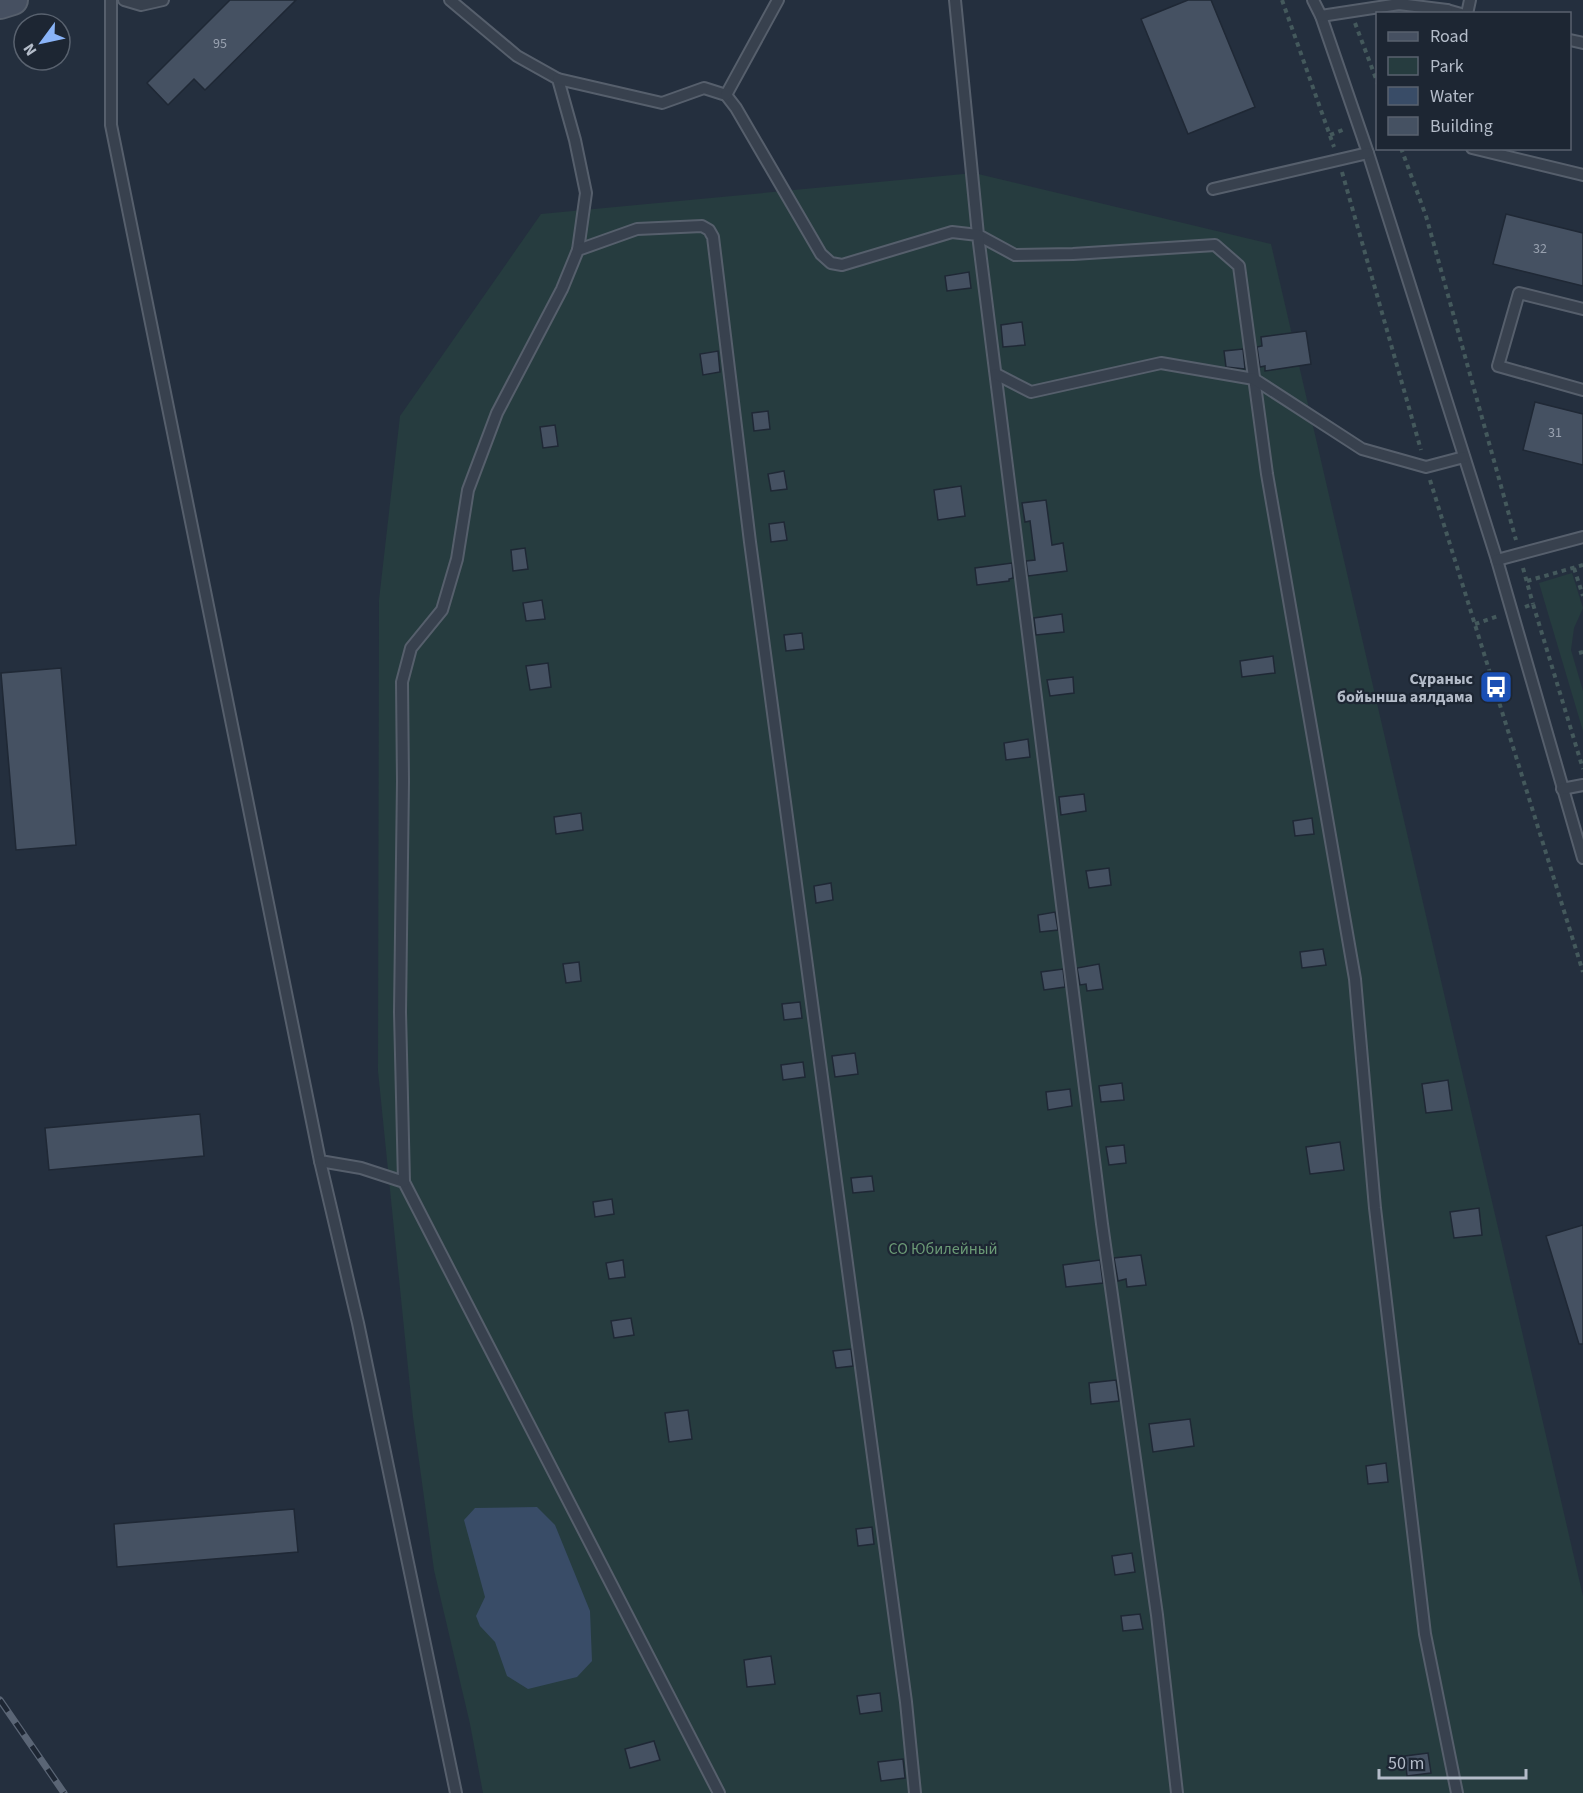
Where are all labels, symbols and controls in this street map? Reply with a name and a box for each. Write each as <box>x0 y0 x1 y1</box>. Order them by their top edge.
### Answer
north arrow <box>12 12 72 72</box>
legend <box>1376 12 1571 150</box>
text: Road <box>1430 24 1469 49</box>
house number: 95 <box>213 34 227 54</box>
text: N <box>18 39 42 60</box>
text: Park <box>1430 54 1464 79</box>
text: Water <box>1430 84 1474 109</box>
text: Building <box>1430 114 1493 139</box>
house number: 32 <box>1533 239 1547 259</box>
house number: 31 <box>1548 423 1562 443</box>
place label: Сұраныс бойынша аялдама <box>1337 668 1474 708</box>
bus stop icon: Сұраныс бойынша аялдама <box>1478 669 1514 705</box>
park label: СО Юбилейный <box>888 1238 998 1260</box>
scale bar <box>1379 1742 1526 1780</box>
text: 50 m <box>1388 1751 1424 1776</box>

